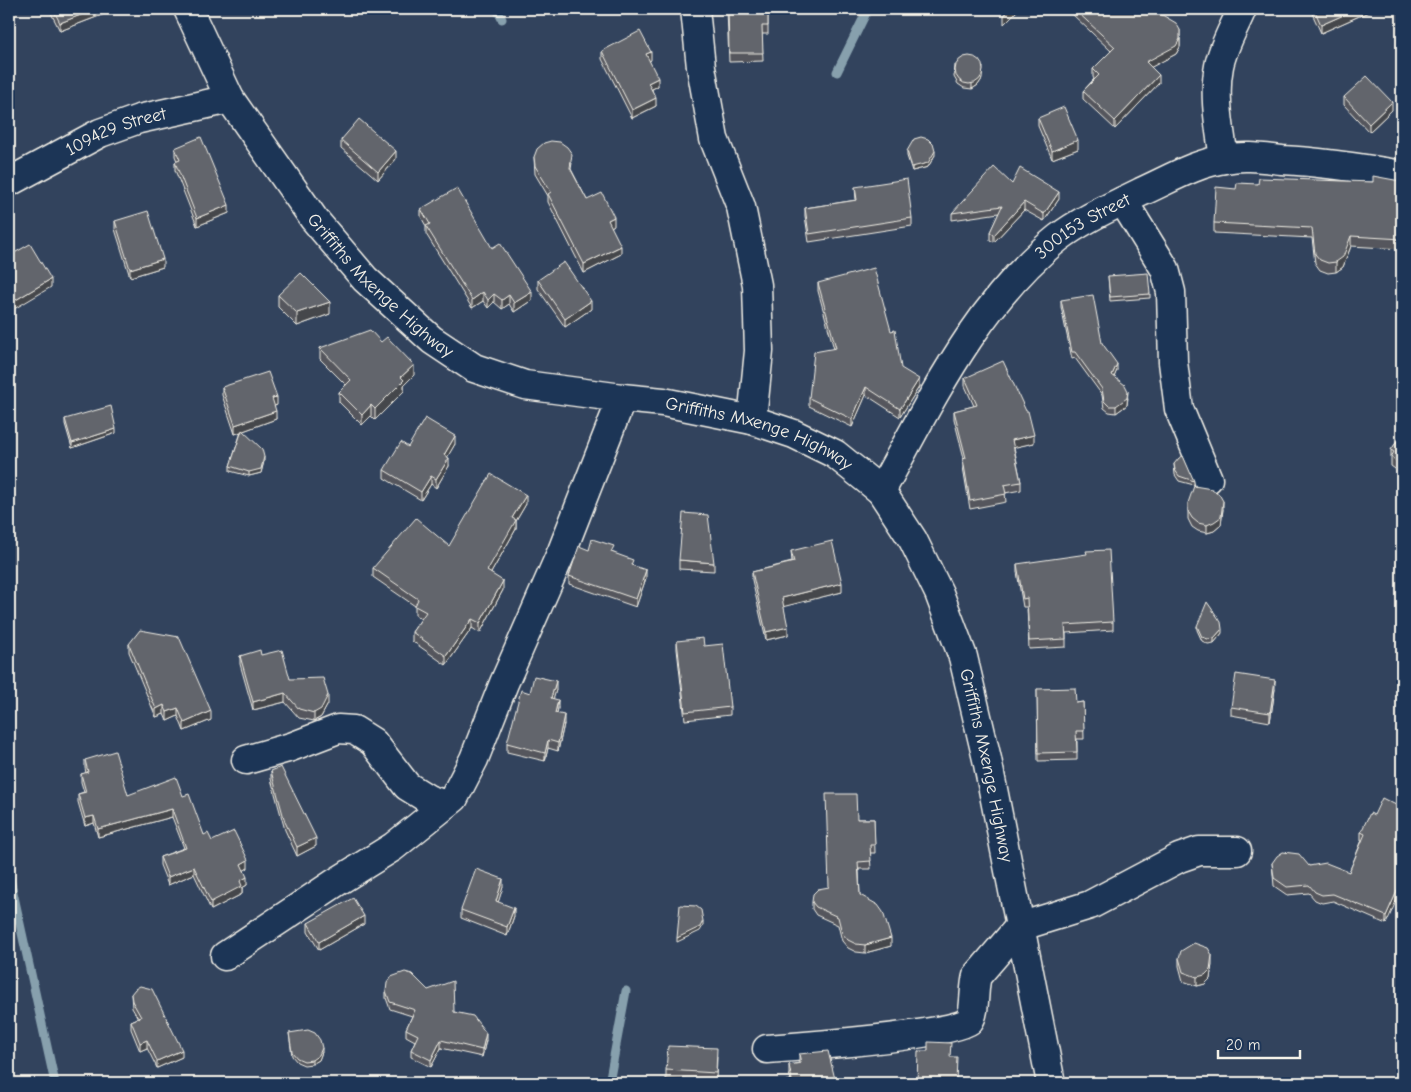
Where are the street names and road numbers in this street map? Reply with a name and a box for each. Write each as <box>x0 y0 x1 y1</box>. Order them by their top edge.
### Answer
street label: 109429 Street <box>62 103 169 160</box>
street label: 300153 Street <box>1030 188 1134 263</box>
street label: Griffiths Mxenge Highway <box>303 209 458 362</box>
street label: Griffiths Mxenge Highway <box>664 392 858 475</box>
street label: Griffiths Mxenge Highway <box>956 666 1018 865</box>

